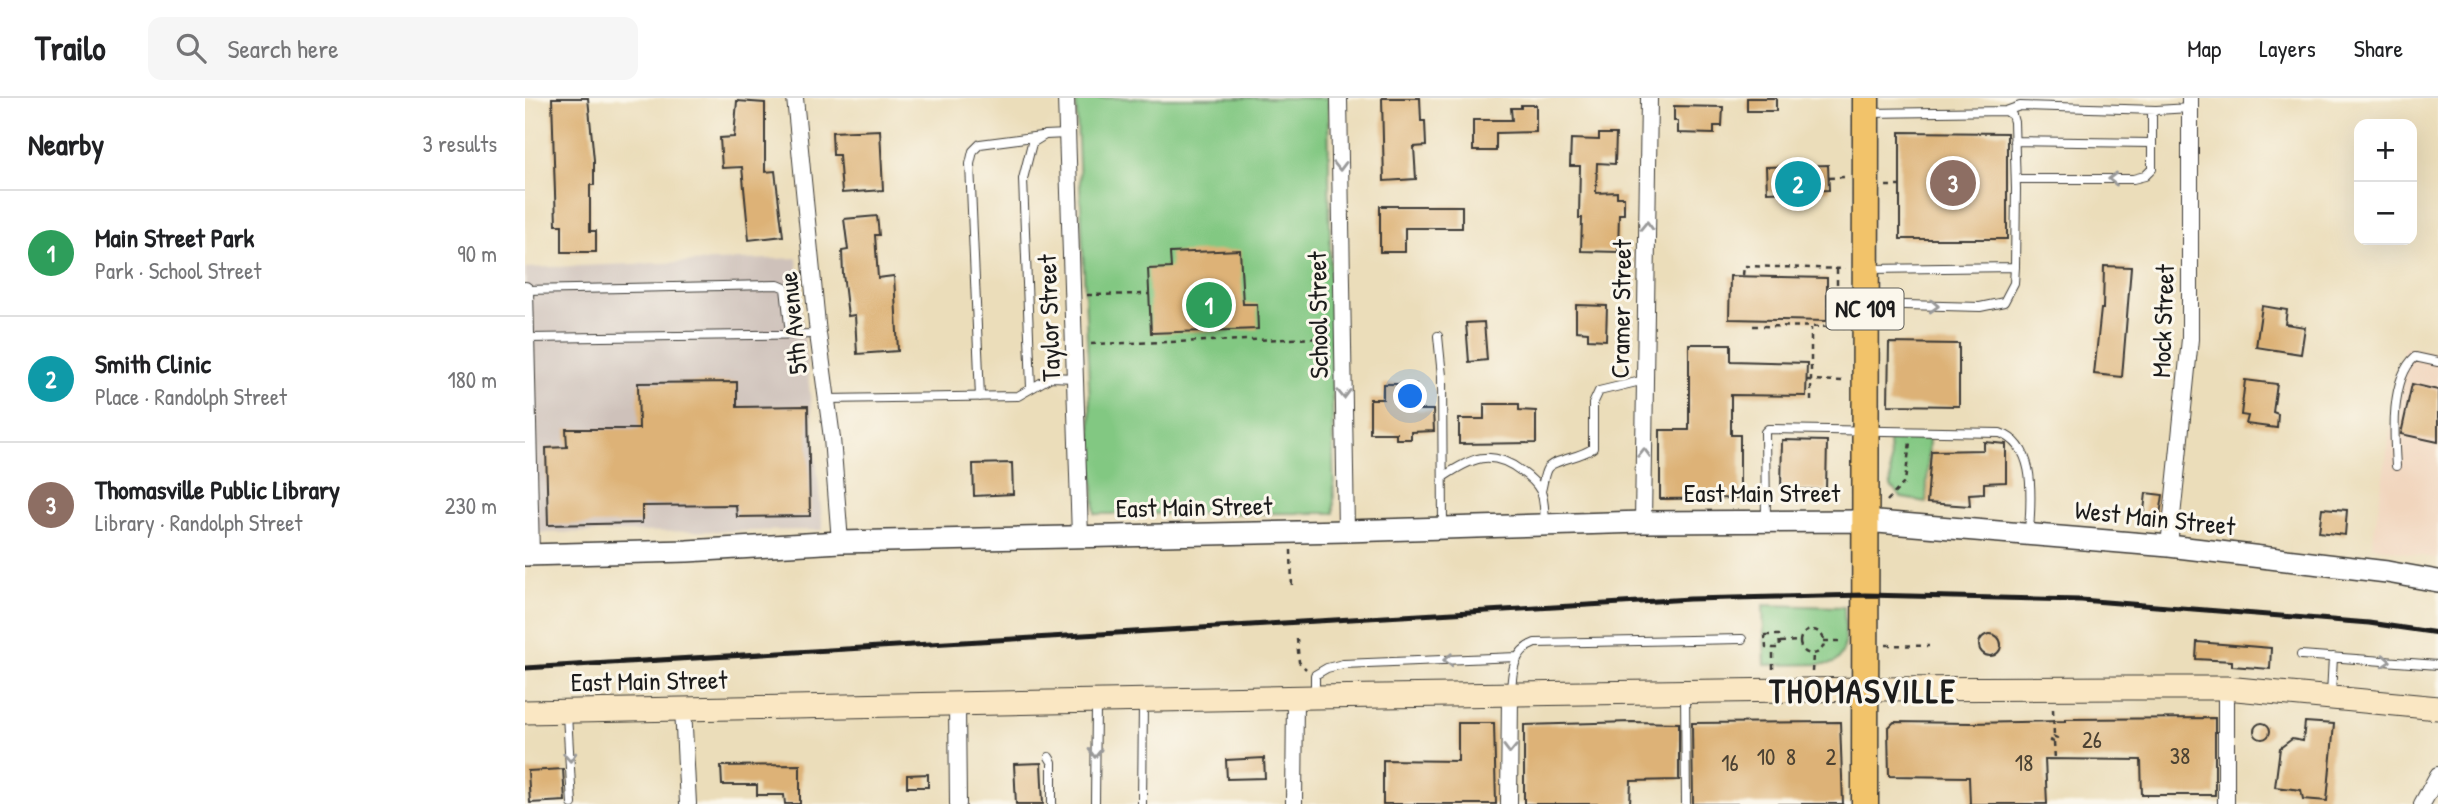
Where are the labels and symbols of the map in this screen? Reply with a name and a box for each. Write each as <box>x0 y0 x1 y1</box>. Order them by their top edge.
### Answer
pin: 3 <box>1930 157 1976 209</box>
pin: 2 <box>1775 158 1821 210</box>
one-way arrow <box>1333 161 1348 172</box>
one-way arrow <box>2108 171 2118 187</box>
one-way arrow <box>1639 220 1655 231</box>
street label: Cramer Street <box>1602 238 1639 379</box>
street label: School Street <box>1299 250 1336 379</box>
street label: Taylor Street <box>1029 253 1068 382</box>
street label: Mock Street <box>2143 263 2182 378</box>
street label: 5th Avenue <box>770 270 815 376</box>
pin: 1 <box>1186 279 1232 331</box>
road number: NC 109 <box>1827 288 1903 330</box>
one-way arrow <box>1928 298 1939 313</box>
your location <box>1393 379 1427 413</box>
one-way arrow <box>1336 389 1352 399</box>
one-way arrow <box>1636 448 1651 459</box>
street label: East Main Street <box>1684 475 1841 510</box>
street label: East Main Street <box>1116 488 1274 525</box>
street label: West Main Street <box>2073 492 2238 543</box>
one-way arrow <box>1443 652 1454 667</box>
one-way arrow <box>2380 653 2391 668</box>
street label: East Main Street <box>571 662 729 699</box>
district label: THOMASVILLE <box>1768 669 1957 713</box>
house number: 26 <box>2082 724 2102 755</box>
house number: 38 <box>2170 740 2190 771</box>
house number: 10 <box>1757 741 1775 772</box>
house number: 8 <box>1786 741 1796 772</box>
house number: 2 <box>1826 741 1837 772</box>
one-way arrow <box>1502 744 1517 755</box>
house number: 16 <box>1721 747 1739 778</box>
house number: 18 <box>2015 747 2033 778</box>
one-way arrow <box>1087 748 1103 759</box>
one-way arrow <box>562 752 577 763</box>

